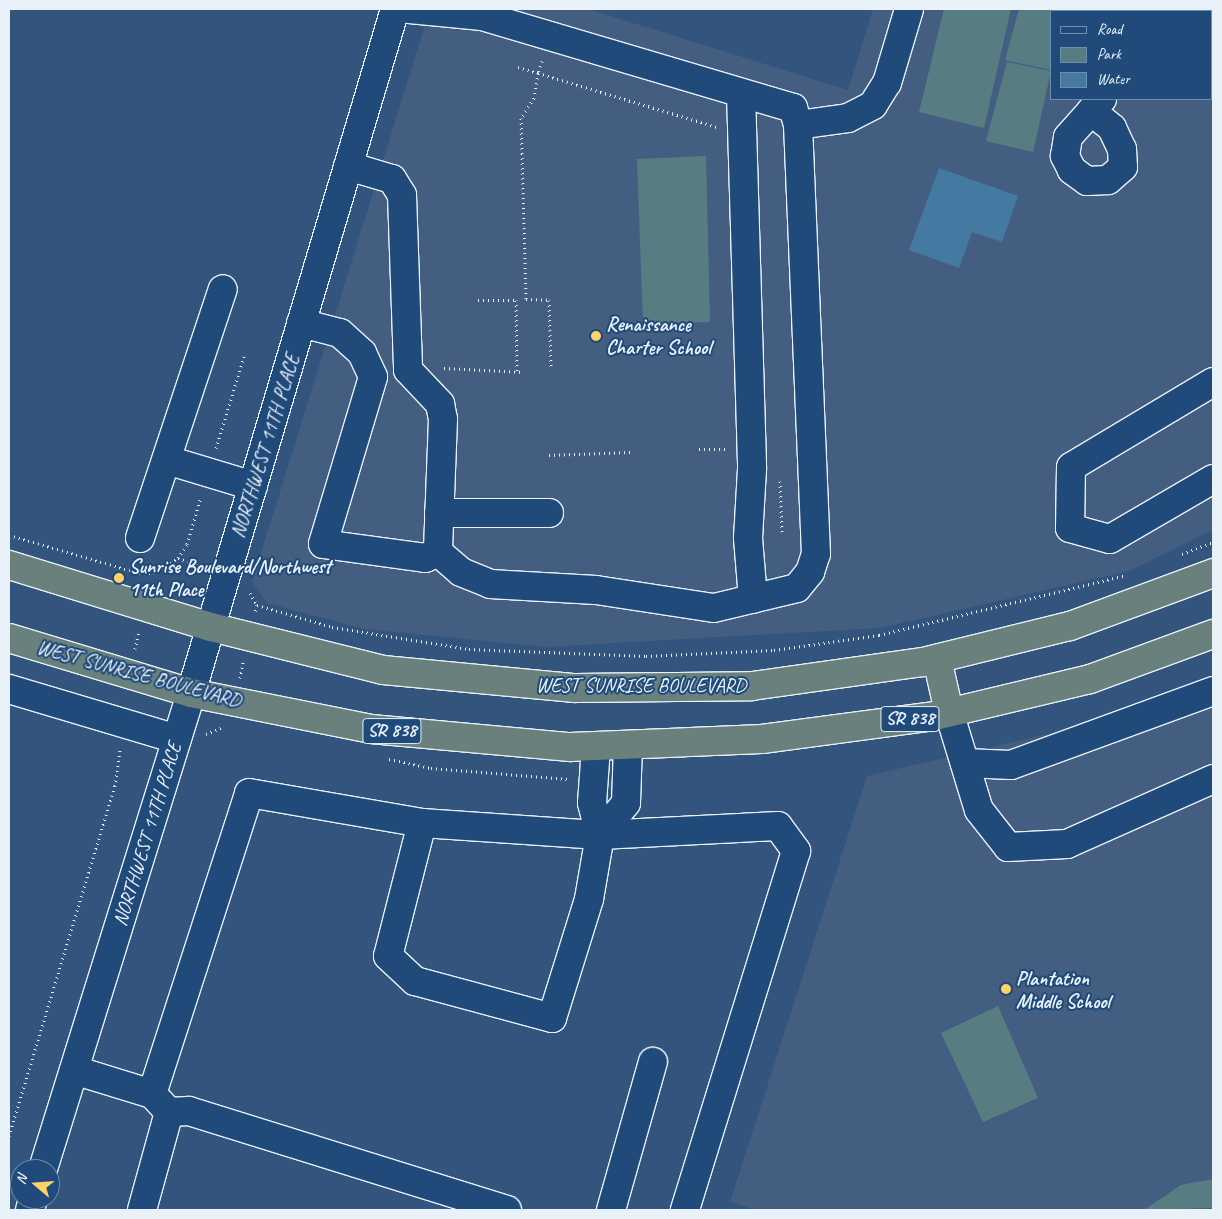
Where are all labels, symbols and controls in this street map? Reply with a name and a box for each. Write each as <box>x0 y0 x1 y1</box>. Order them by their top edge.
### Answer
legend <box>1050 10 1212 100</box>
text: Road <box>1097 20 1122 39</box>
text: Park <box>1097 45 1121 64</box>
text: Water <box>1097 70 1130 89</box>
place label: Renaissance Charter School <box>606 312 711 359</box>
marker: Renaissance Charter School <box>590 330 602 342</box>
street label: NORTHWEST 11TH PLACE <box>226 351 304 541</box>
place label: Sunrise Boulevard/Northwest 11th Place <box>129 554 331 601</box>
marker: Sunrise Boulevard/Northwest 11th Place <box>113 572 125 584</box>
street label: WEST SUNRISE BOULEVARD <box>34 635 244 713</box>
street label: WEST SUNRISE BOULEVARD <box>535 673 747 697</box>
road number: SR 838 <box>880 702 940 736</box>
road number: SR 838 <box>362 714 422 748</box>
street label: NORTHWEST 11TH PLACE <box>108 739 186 929</box>
place label: Plantation Middle School <box>1016 966 1110 1013</box>
marker: Plantation Middle School <box>1000 983 1012 995</box>
north arrow <box>10 1159 60 1209</box>
text: N <box>12 1173 31 1186</box>

